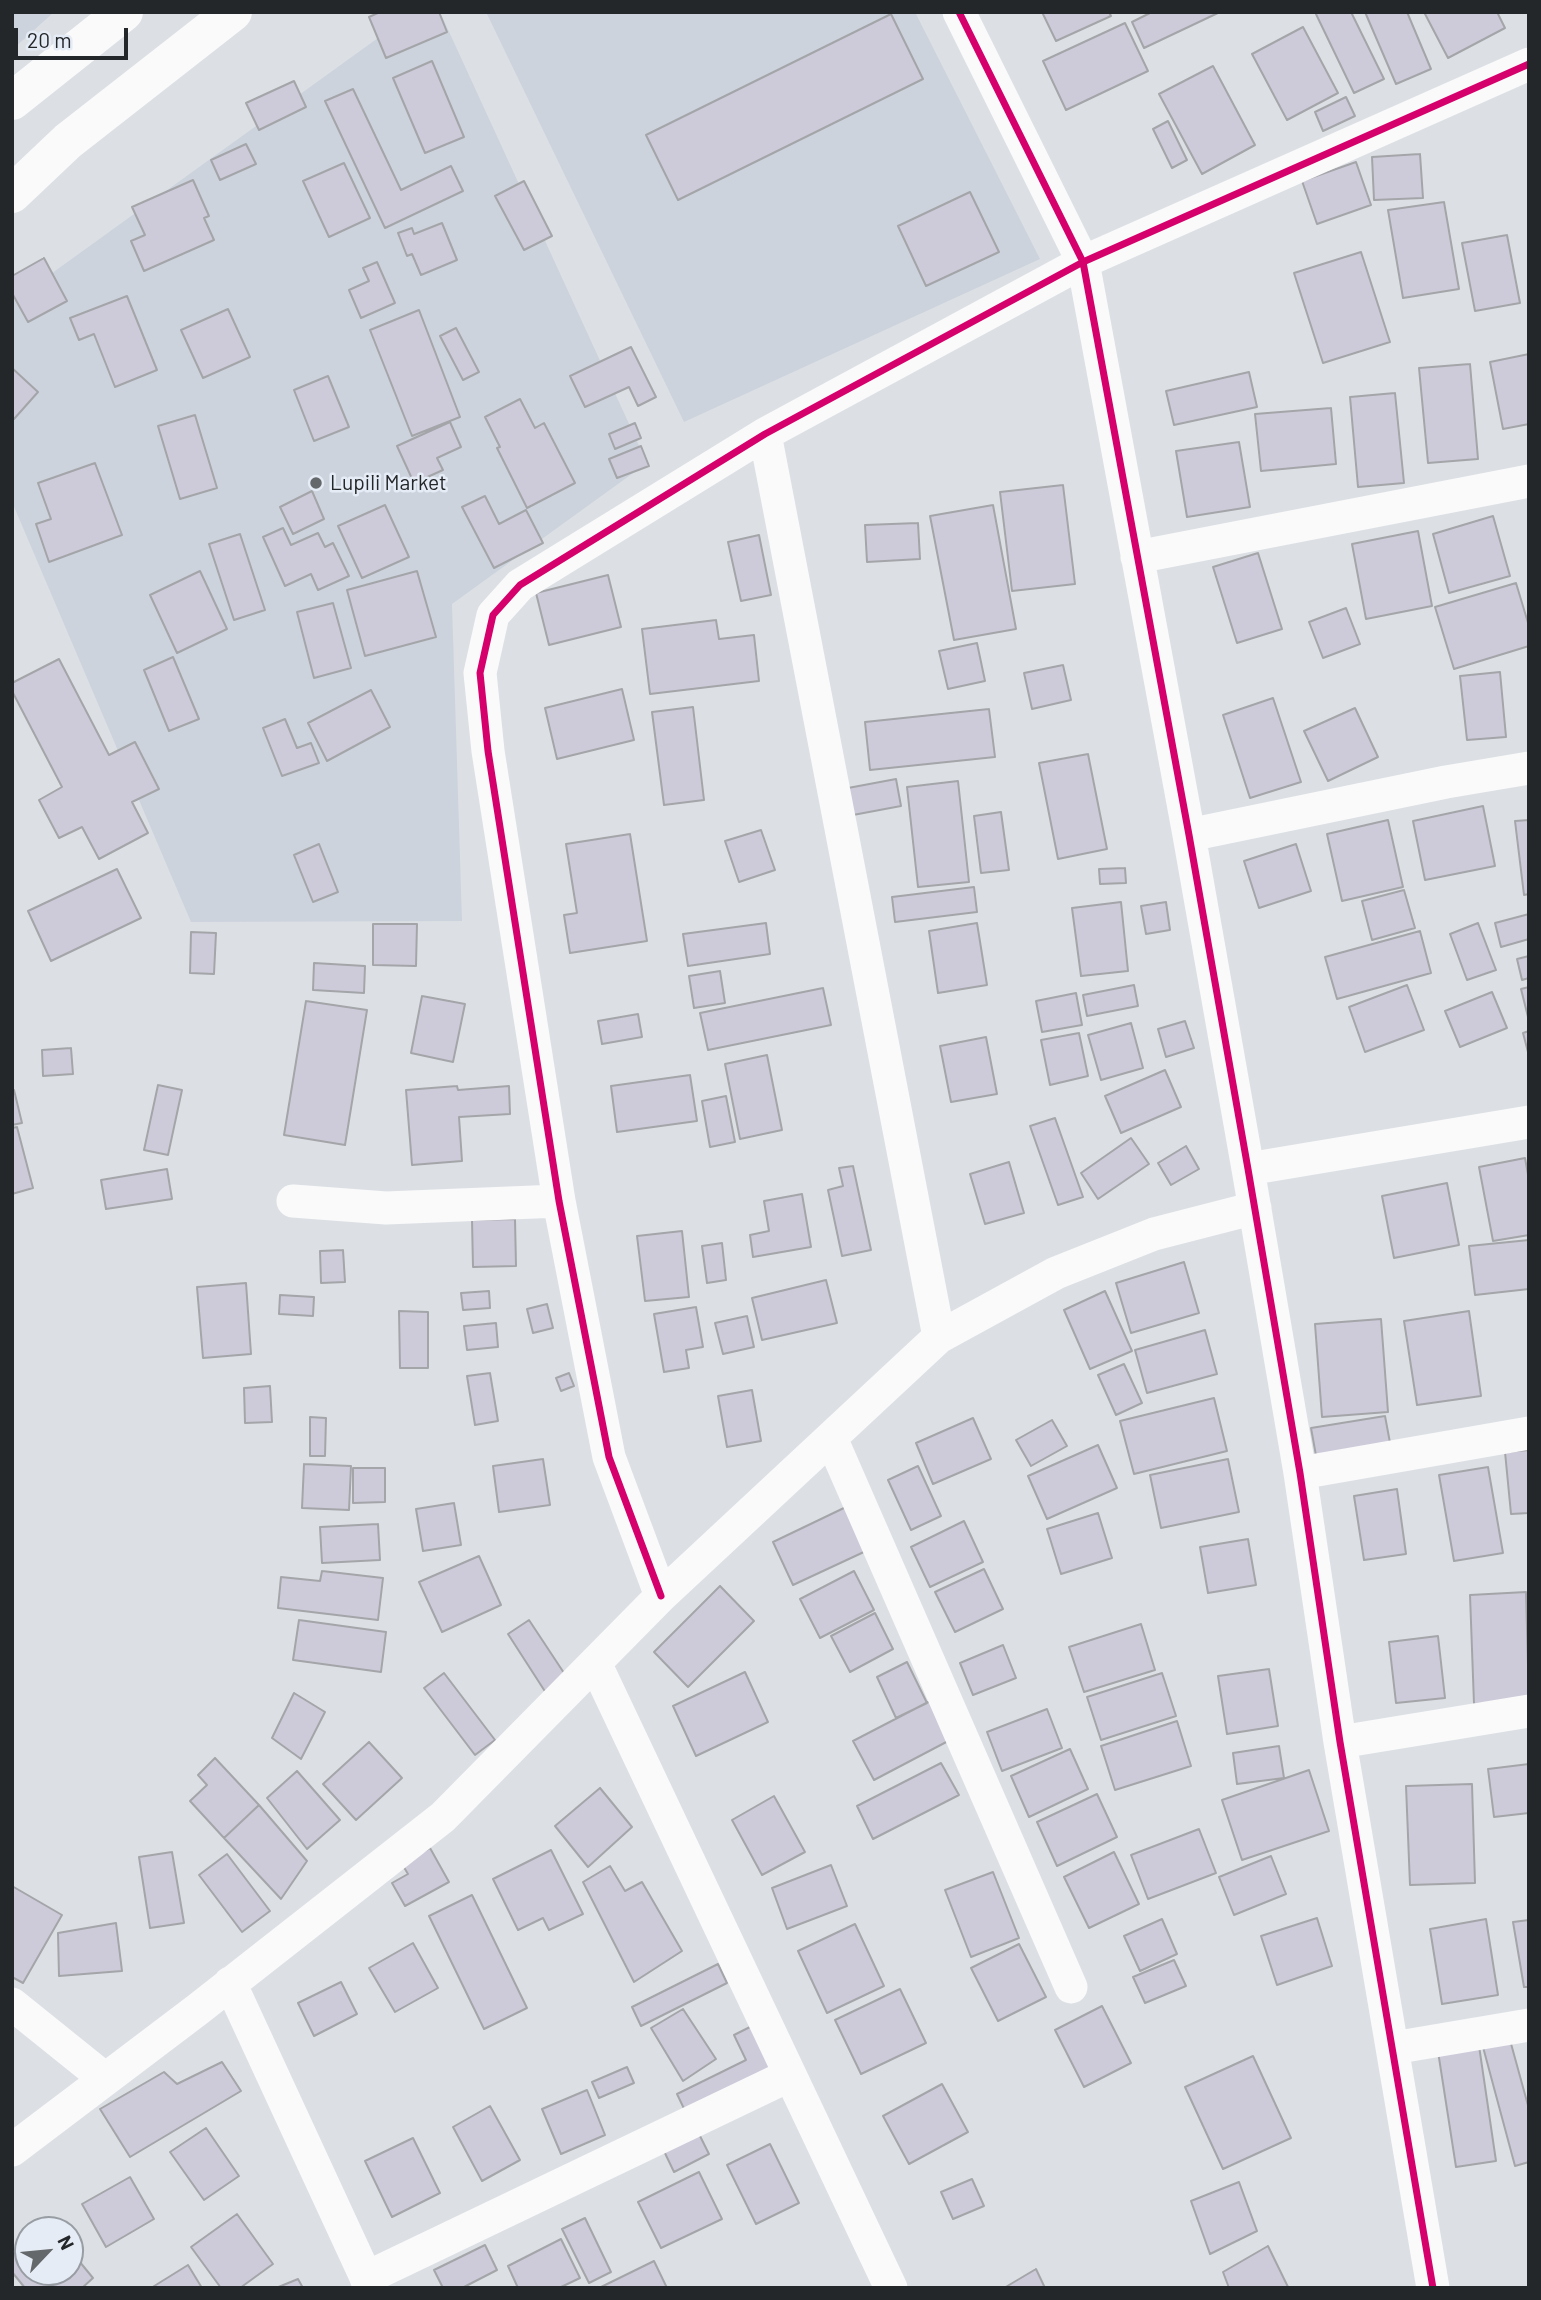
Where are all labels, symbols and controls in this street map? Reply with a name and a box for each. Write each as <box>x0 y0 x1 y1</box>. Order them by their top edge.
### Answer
scale bar <box>18 14 131 58</box>
text: 20 m <box>27 27 72 52</box>
place label: Lupili Market <box>330 470 447 496</box>
marker: Lupili Market <box>308 475 324 491</box>
north arrow <box>14 2216 84 2286</box>
text: N <box>53 2232 80 2253</box>

